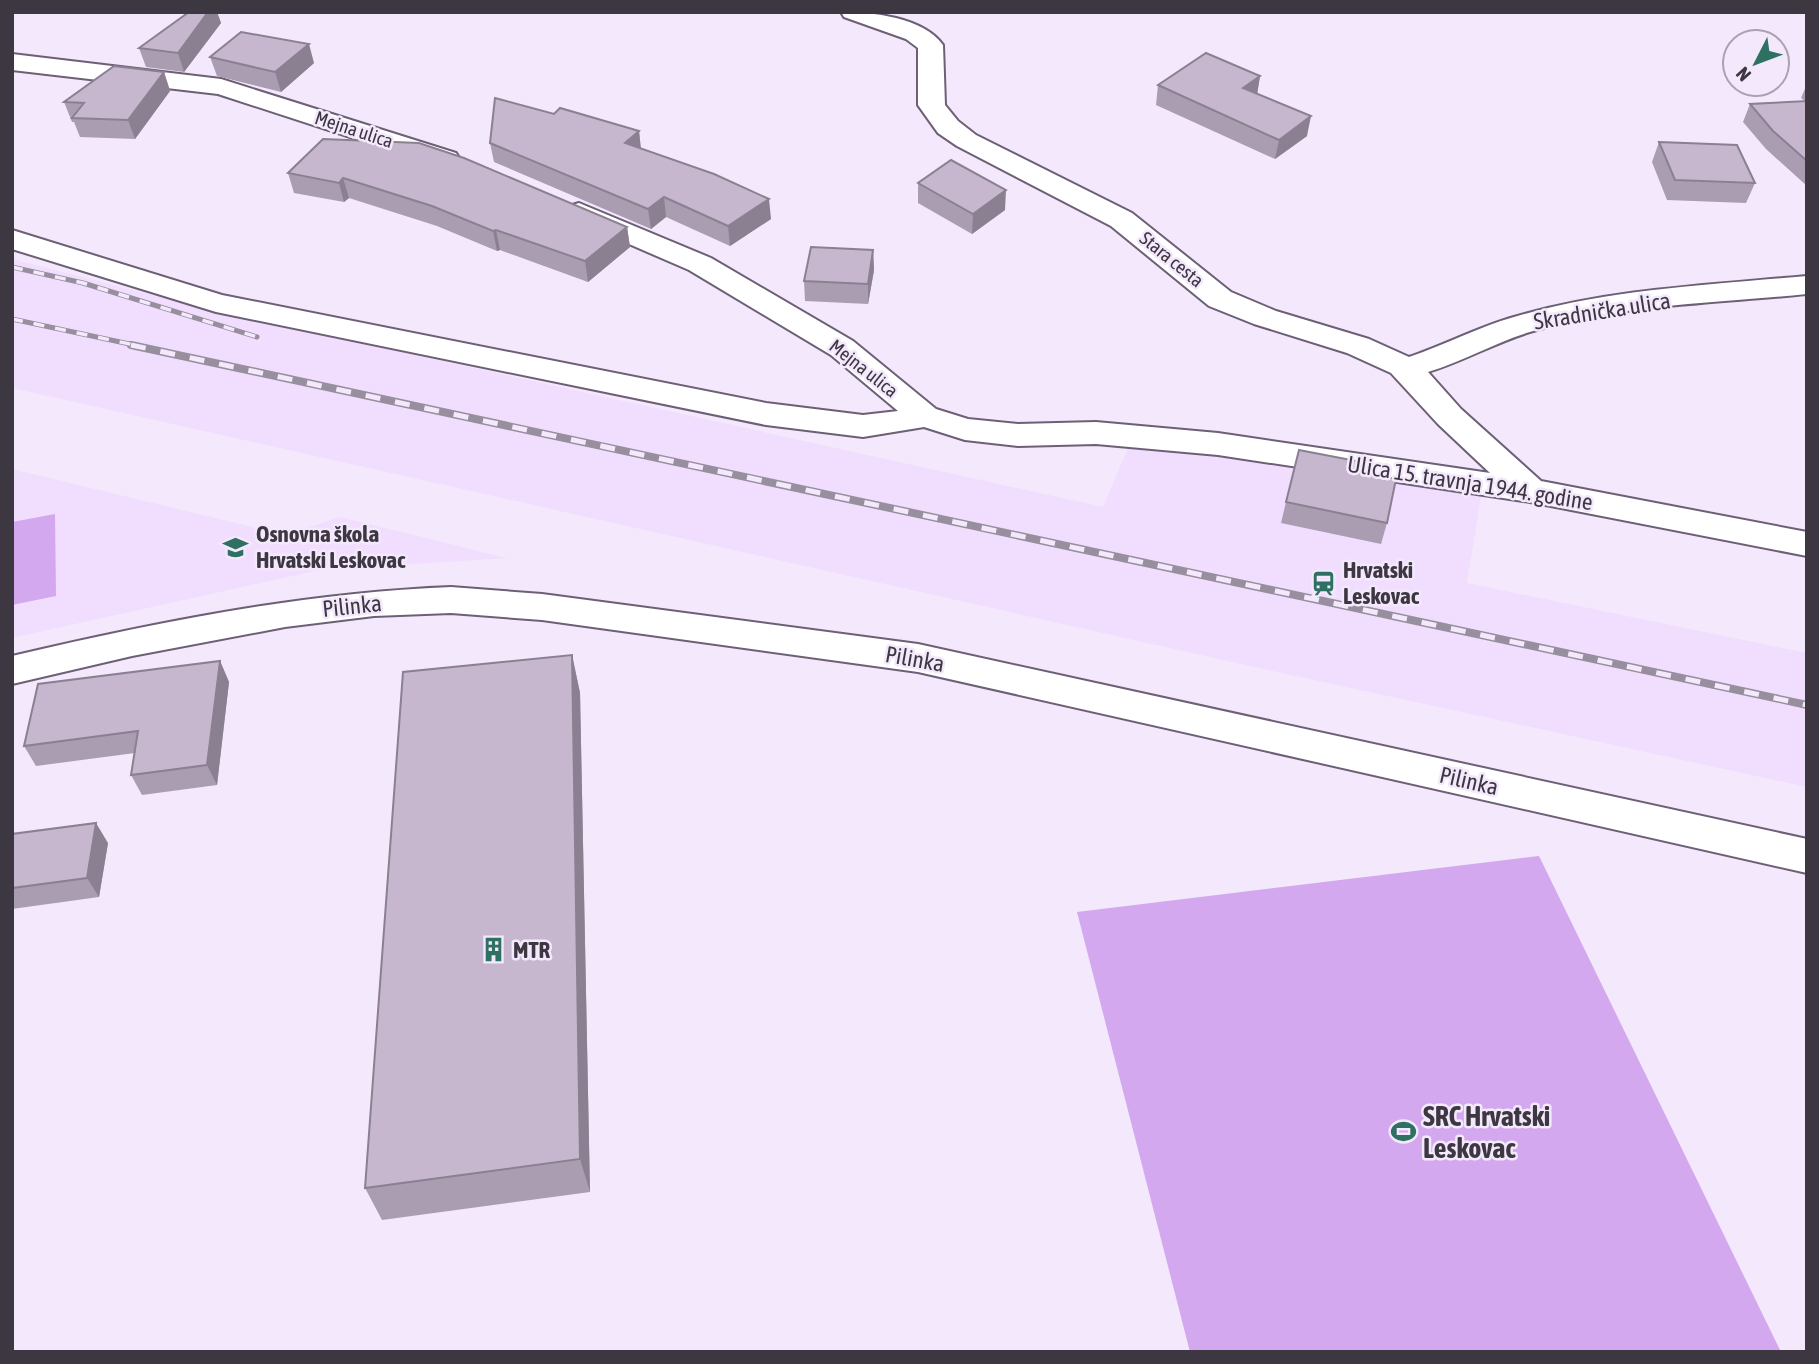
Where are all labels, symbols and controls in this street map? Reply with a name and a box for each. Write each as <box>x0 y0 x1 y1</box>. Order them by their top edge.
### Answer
north arrow <box>1721 28 1791 98</box>
text: N <box>1731 63 1755 86</box>
street label: Mejna ulica <box>312 106 396 152</box>
street label: Stara cesta <box>1136 227 1208 291</box>
street label: Skradnička ulica <box>1532 287 1672 335</box>
street label: Mejna ulica <box>825 334 903 402</box>
street label: Ulica 15. travnja 1944. godine <box>1345 451 1595 515</box>
place label: Osnovna škola Hrvatski Leskovac <box>256 521 406 573</box>
school or university icon: Osnovna škola Hrvatski Leskovac <box>222 533 250 561</box>
place label: Hrvatski Leskovac <box>1343 557 1420 609</box>
station icon: Hrvatski Leskovac <box>1309 569 1337 597</box>
street label: Pilinka <box>321 590 383 622</box>
street label: Pilinka <box>883 641 947 677</box>
street label: Pilinka <box>1437 762 1501 800</box>
building icon: MTR <box>479 936 507 964</box>
place label: MTR <box>513 937 551 963</box>
place label: SRC Hrvatski Leskovac <box>1423 1100 1550 1164</box>
sports icon: SRC Hrvatski Leskovac <box>1389 1118 1417 1146</box>

